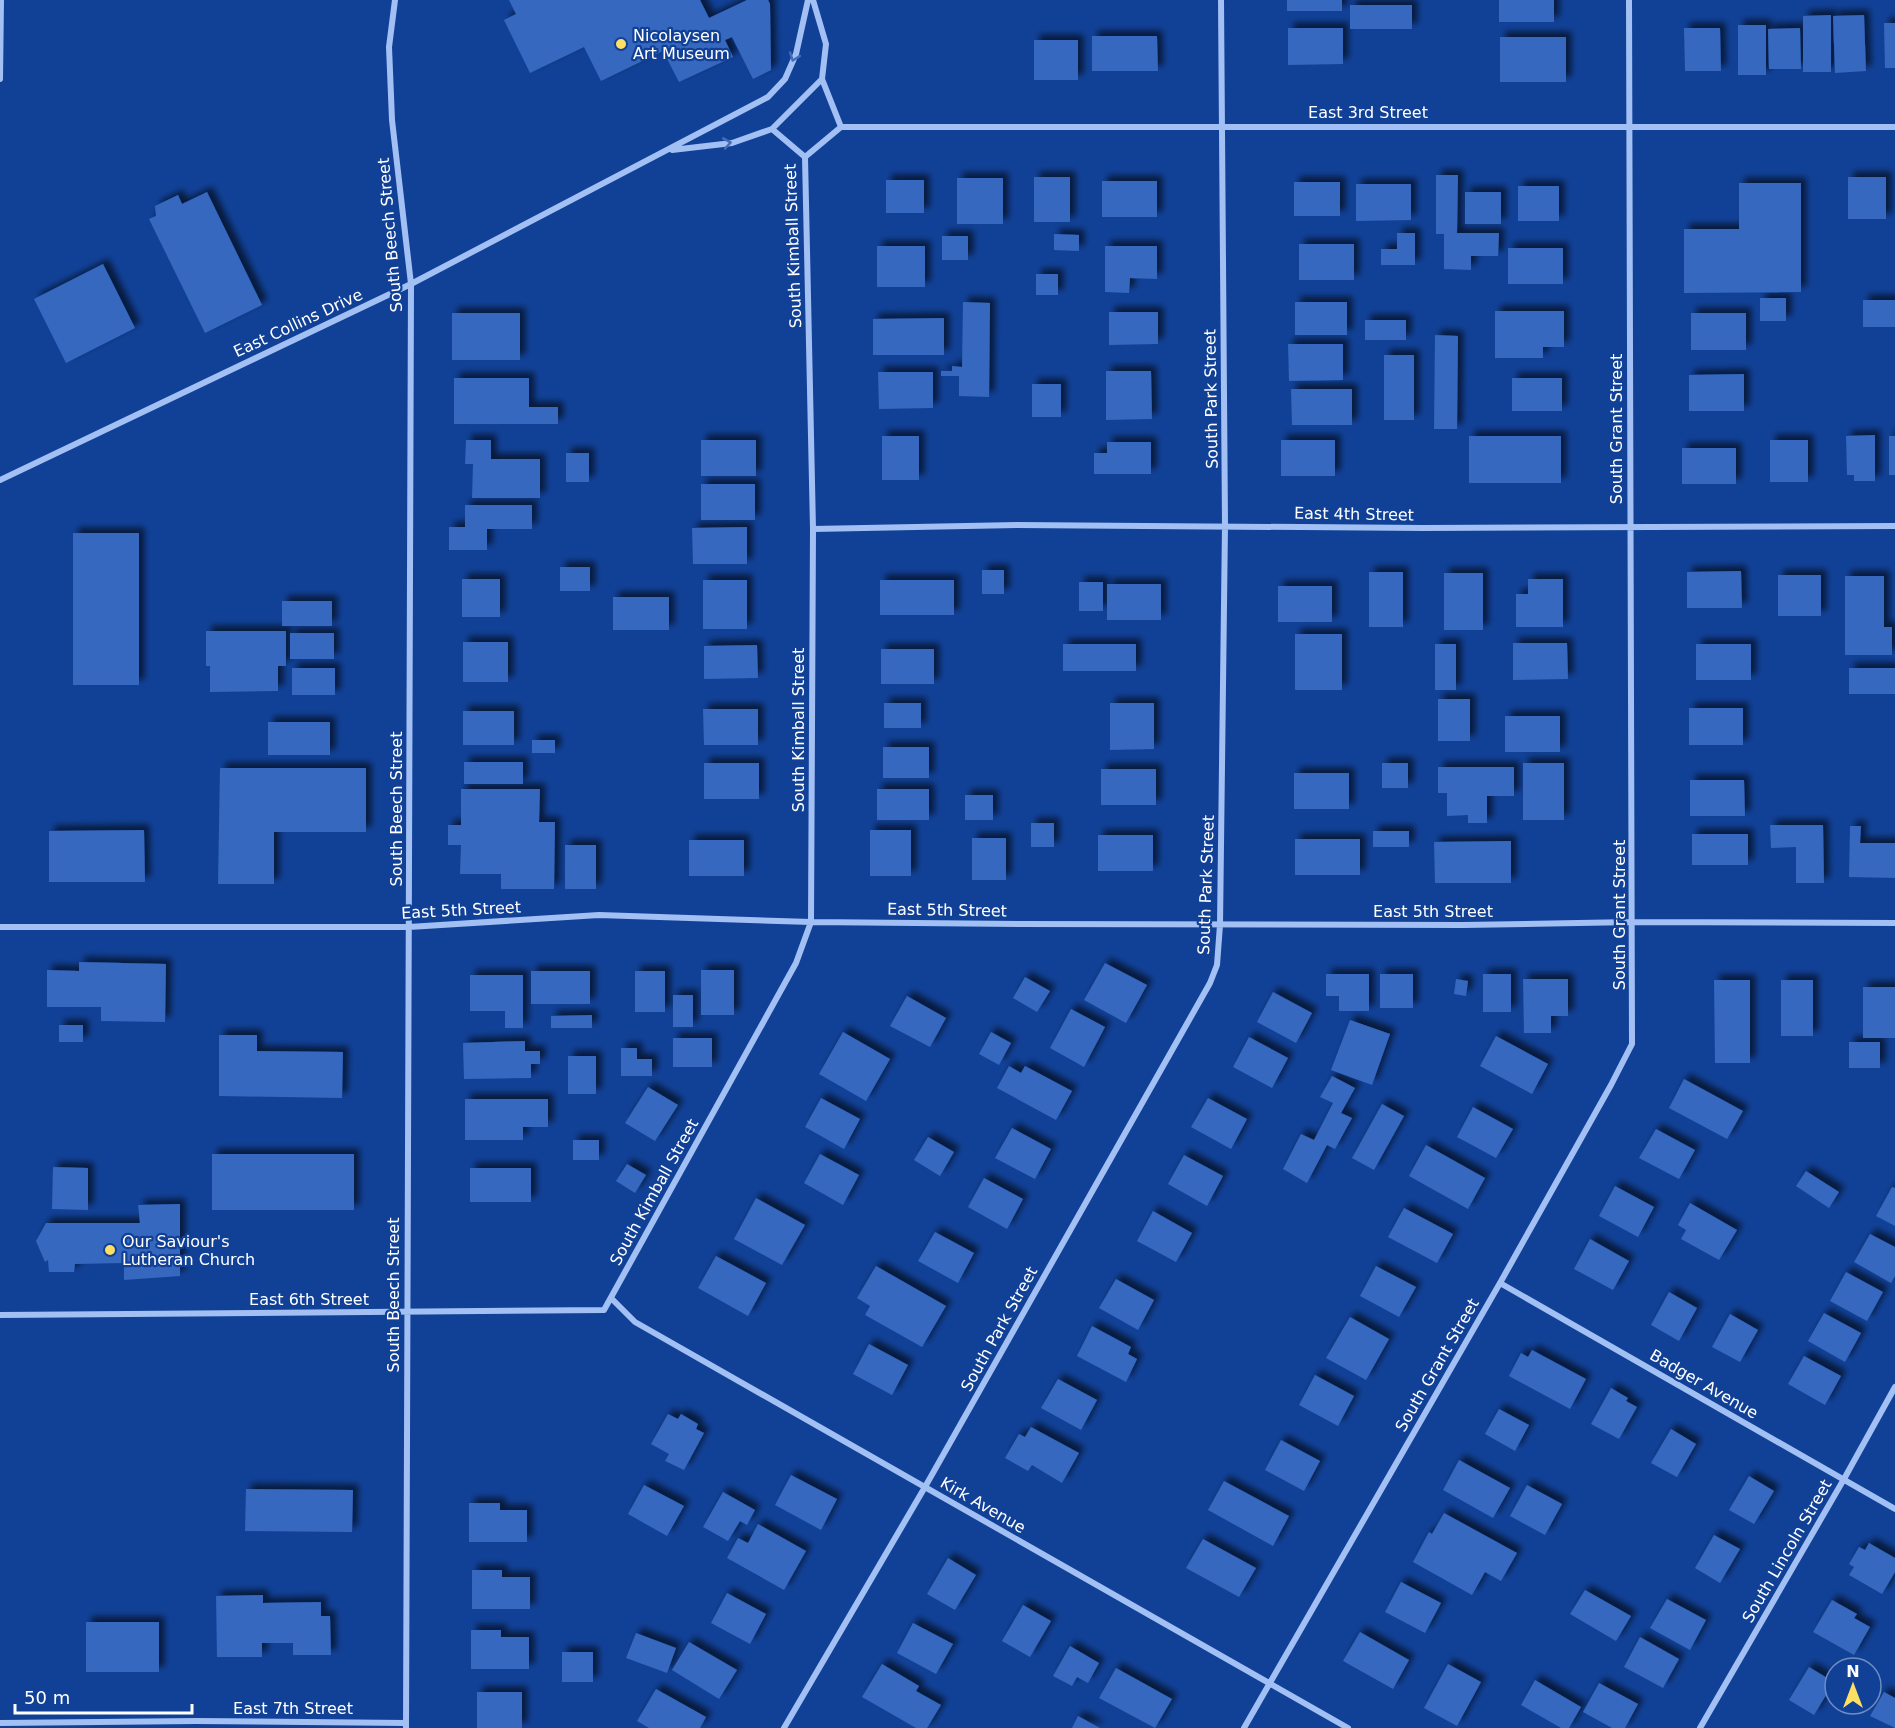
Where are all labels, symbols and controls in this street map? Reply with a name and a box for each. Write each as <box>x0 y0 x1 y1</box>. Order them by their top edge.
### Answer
place label: Nicolaysen Art Museum <box>633 26 730 63</box>
marker: Nicolaysen Art Museum <box>614 37 628 51</box>
one-way arrow <box>788 51 801 61</box>
street label: East 3rd Street <box>1308 103 1428 122</box>
one-way arrow <box>721 137 731 150</box>
street label: South Beech Street <box>374 157 406 313</box>
street label: South Kimball Street <box>781 163 805 329</box>
street label: East Collins Drive <box>230 285 366 361</box>
street label: South Park Street <box>1200 329 1222 469</box>
street label: South Grant Street <box>1607 354 1626 504</box>
street label: East 4th Street <box>1294 503 1414 525</box>
street label: South Kimball Street <box>789 648 808 812</box>
street label: South Beech Street <box>387 732 406 886</box>
street label: South Park Street <box>1194 815 1218 955</box>
street label: South Grant Street <box>1610 840 1629 990</box>
street label: East 5th Street <box>401 897 521 923</box>
street label: East 5th Street <box>887 899 1007 921</box>
street label: East 5th Street <box>1373 902 1493 921</box>
street label: South Kimball Street <box>606 1115 702 1269</box>
street label: South Beech Street <box>384 1218 403 1372</box>
place label: Our Saviour's Lutheran Church <box>122 1232 255 1269</box>
marker: Our Saviour's Lutheran Church <box>103 1243 117 1257</box>
street label: South Park Street <box>957 1263 1041 1395</box>
street label: East 6th Street <box>249 1290 369 1309</box>
street label: South Grant Street <box>1391 1295 1483 1435</box>
street label: Badger Avenue <box>1646 1345 1762 1423</box>
street label: Kirk Avenue <box>937 1473 1029 1537</box>
street label: South Lincoln Street <box>1738 1476 1836 1626</box>
north arrow <box>1823 1656 1883 1716</box>
text: N <box>1846 1662 1860 1681</box>
scale bar <box>15 1677 192 1715</box>
text: 50 m <box>24 1687 70 1708</box>
street label: East 7th Street <box>233 1699 353 1718</box>

